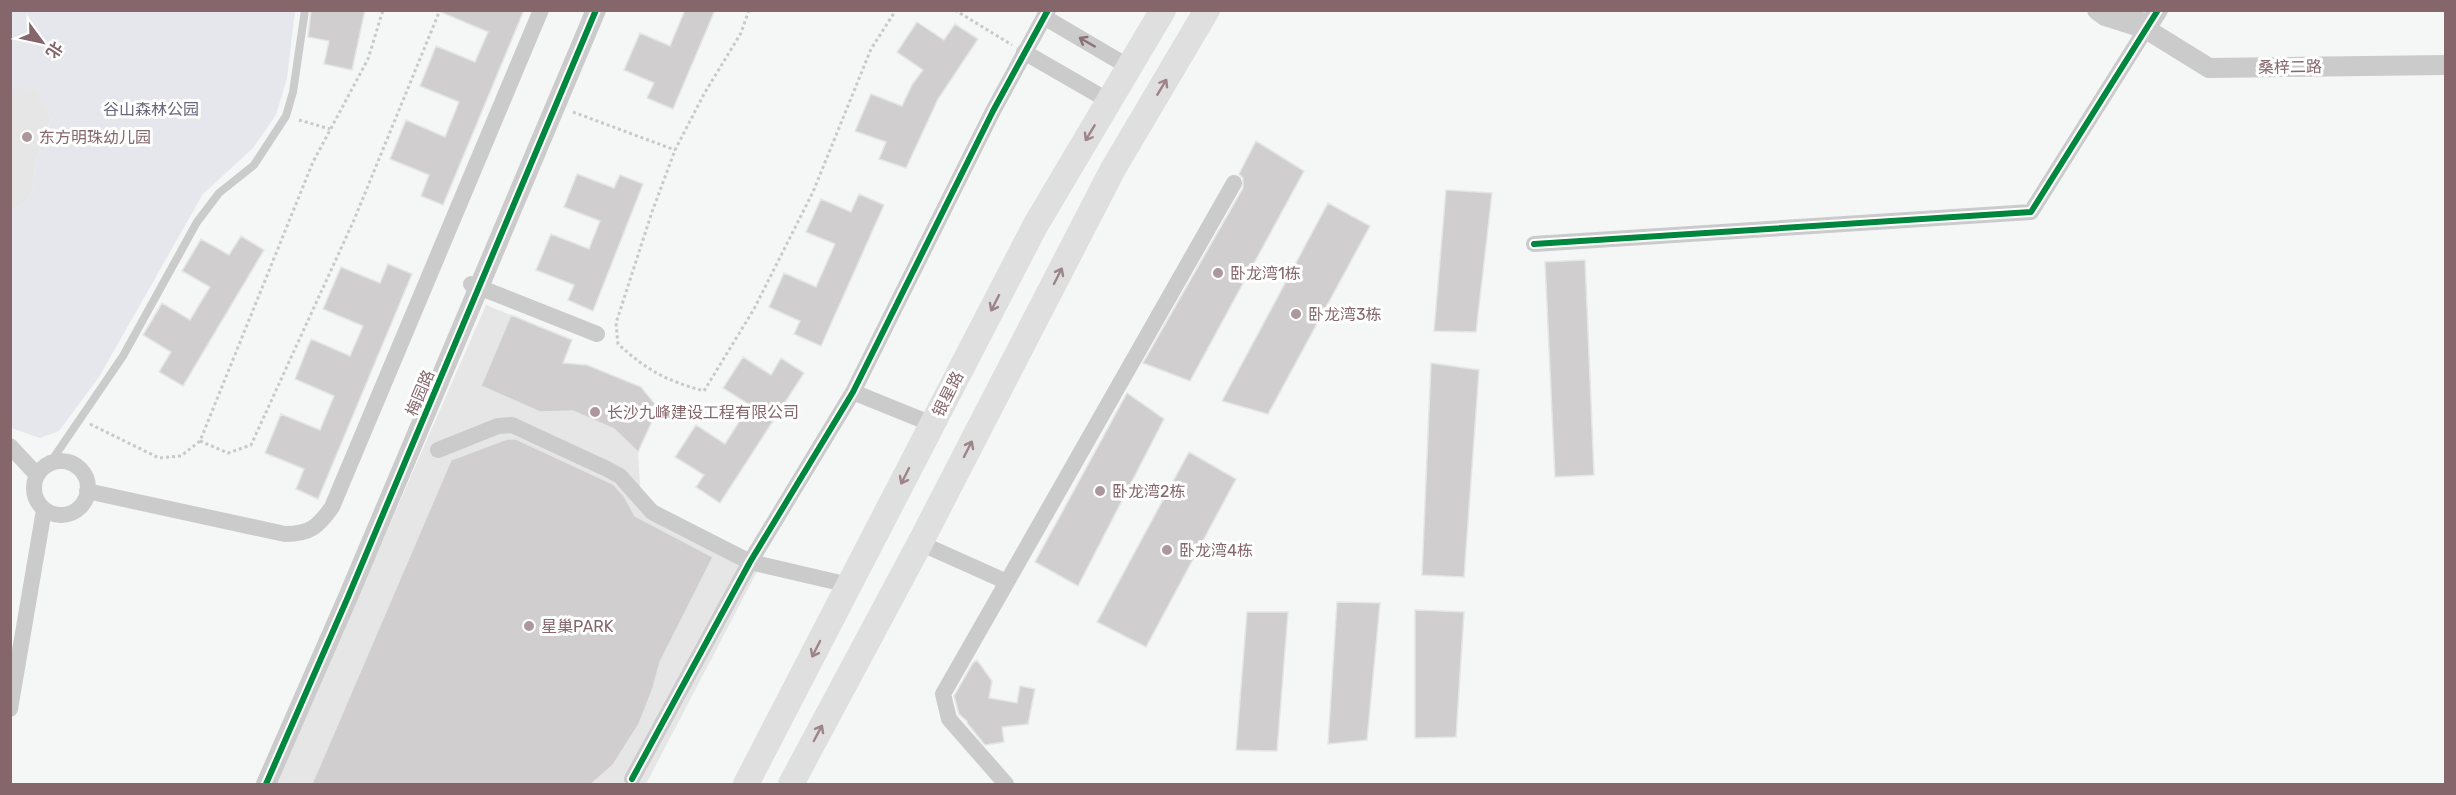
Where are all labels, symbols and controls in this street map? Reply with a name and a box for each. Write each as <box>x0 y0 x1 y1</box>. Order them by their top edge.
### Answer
north arrow <box>12 12 72 72</box>
one-way arrow <box>1078 36 1095 48</box>
text: 北 <box>42 38 66 62</box>
street label: 桑梓二路 <box>2258 57 2322 77</box>
one-way arrow <box>1156 79 1168 96</box>
park label: 谷山森林公园 <box>103 100 199 119</box>
one-way arrow <box>1084 124 1096 141</box>
place label: 东方明珠幼儿园 <box>39 128 151 147</box>
marker: 东方明珠幼儿园 <box>20 130 34 144</box>
place label: 卧龙湾1栋 <box>1230 264 1301 283</box>
marker: 卧龙湾1栋 <box>1211 266 1225 280</box>
one-way arrow <box>1052 267 1064 285</box>
one-way arrow <box>989 294 1001 311</box>
place label: 卧龙湾3栋 <box>1308 305 1382 324</box>
marker: 卧龙湾3栋 <box>1289 307 1303 321</box>
street label: 梅园路 <box>402 367 438 419</box>
street label: 银星路 <box>929 368 967 420</box>
place label: 长沙九峰建设工程有限公司 <box>607 403 799 422</box>
marker: 长沙九峰建设工程有限公司 <box>588 405 602 419</box>
one-way arrow <box>963 440 975 458</box>
one-way arrow <box>899 467 911 484</box>
place label: 卧龙湾2栋 <box>1112 482 1185 501</box>
marker: 卧龙湾2栋 <box>1093 484 1107 498</box>
place label: 卧龙湾4栋 <box>1179 541 1253 560</box>
marker: 卧龙湾4栋 <box>1160 543 1174 557</box>
place label: 星巢PARK <box>541 617 614 636</box>
marker: 星巢PARK <box>522 619 536 633</box>
one-way arrow <box>809 640 821 658</box>
one-way arrow <box>813 724 825 742</box>

